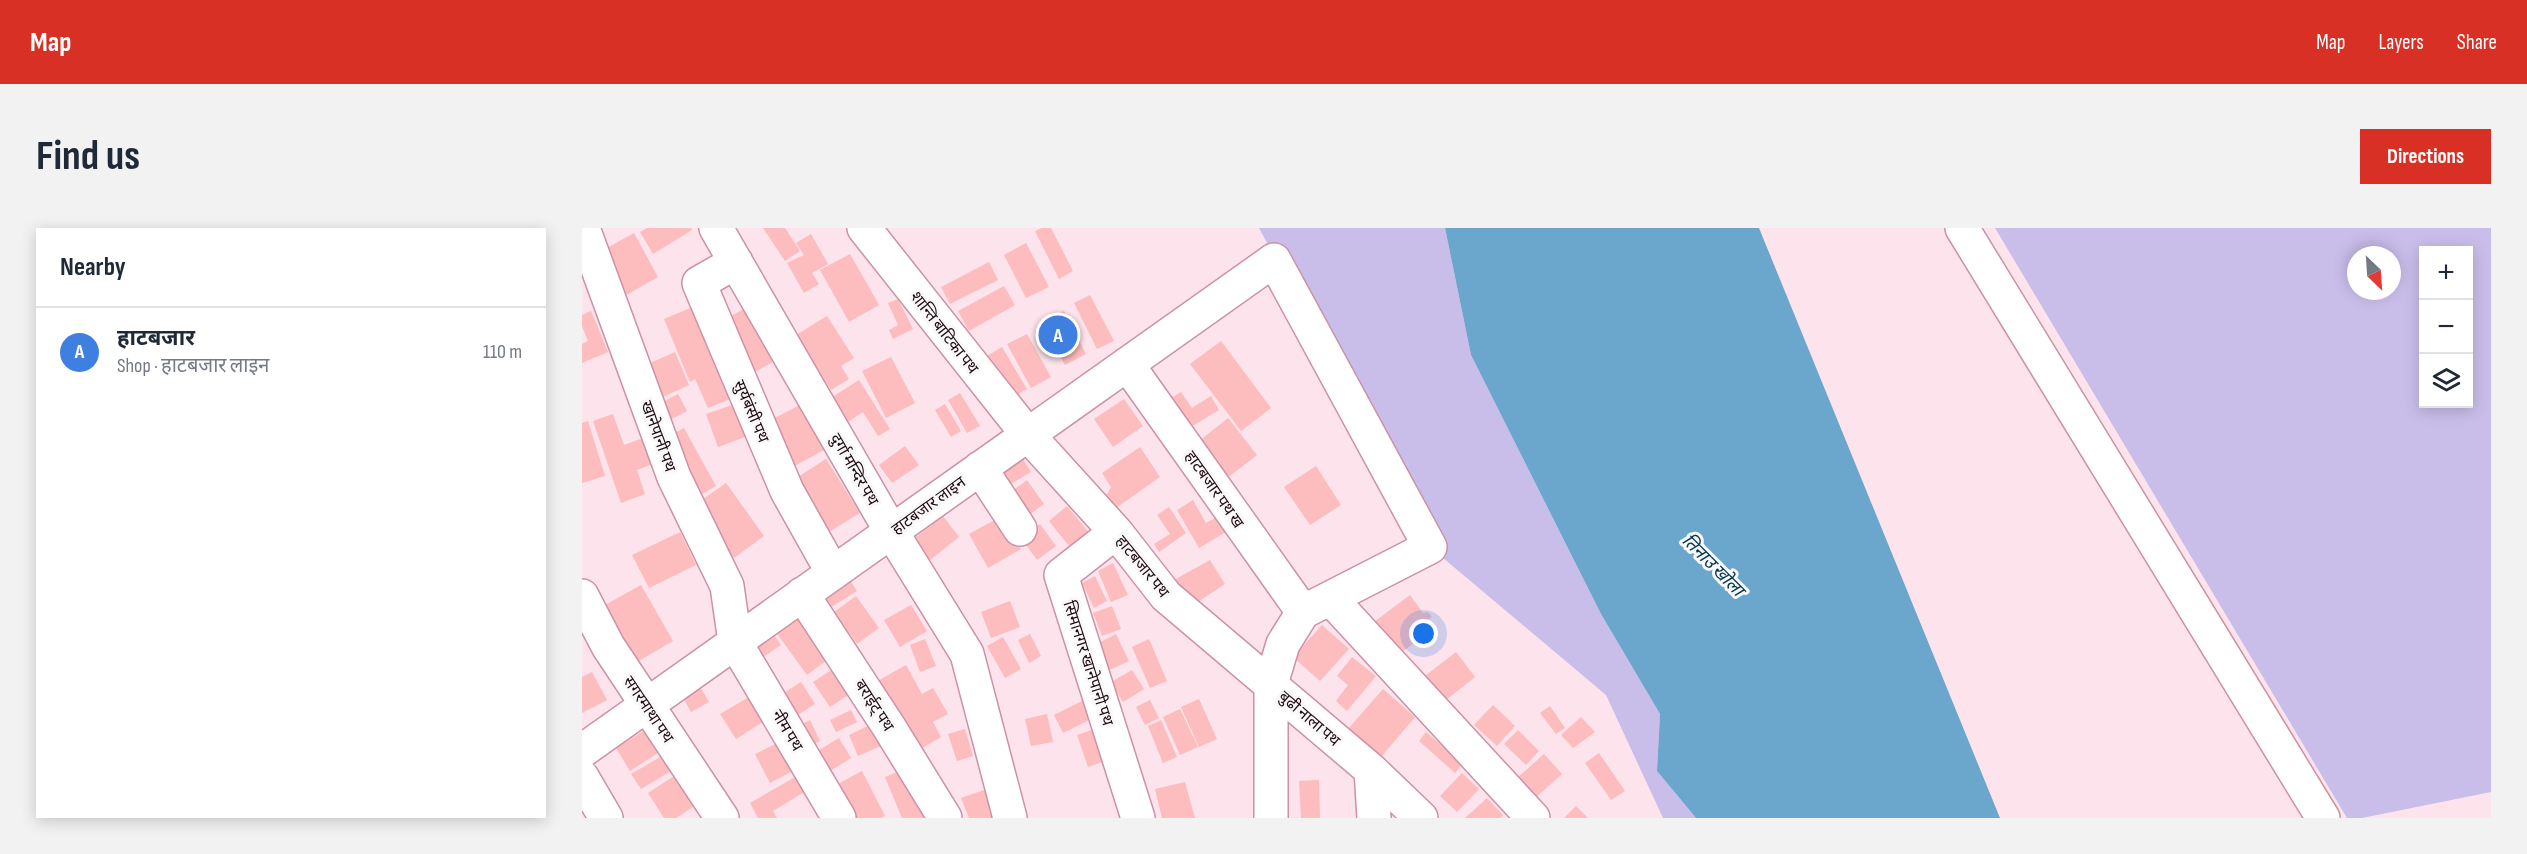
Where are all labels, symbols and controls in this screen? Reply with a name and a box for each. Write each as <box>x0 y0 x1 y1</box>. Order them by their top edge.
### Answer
text: Map <box>30 26 71 59</box>
text: Map <box>2316 30 2345 55</box>
text: Layers <box>2378 30 2424 55</box>
text: Share <box>2457 30 2497 55</box>
button: Directions <box>2360 129 2491 184</box>
text: Find us <box>36 131 140 182</box>
north arrow <box>2347 246 2401 300</box>
map controls <box>2419 246 2473 408</box>
button: + <box>2419 246 2473 300</box>
text: Nearby <box>60 252 126 283</box>
street label: शान्ति बाटिका पथ <box>906 288 982 379</box>
button: − <box>2419 300 2473 354</box>
pin: A <box>1038 312 1078 358</box>
text: हाटबजार <box>117 325 195 352</box>
text: A <box>75 340 84 364</box>
text: 110 m <box>483 340 522 364</box>
text: Shop · हाटबजार लाइन <box>117 354 269 378</box>
button: layers <box>2419 354 2473 408</box>
street label: सुर्यबंसी पथ <box>729 377 773 446</box>
street label: खानेपानी पथ <box>636 398 680 475</box>
street label: दुर्गा मन्दिर पथ <box>826 430 883 510</box>
street label: हाटबजार पथ ख <box>1180 448 1248 533</box>
street label: हाटबजार लाइन <box>888 472 970 539</box>
water label: तिनाउ खोला <box>1677 529 1751 603</box>
street label: हाटबजार पथ <box>1111 532 1173 602</box>
street label: सिमानगर खानेपानी पथ <box>1058 598 1118 729</box>
your location <box>1409 619 1438 648</box>
street label: सगरमाथा पथ <box>619 673 677 747</box>
street label: बराईट् पथ <box>850 676 899 736</box>
street label: बुढी नाला पथ <box>1275 687 1344 751</box>
street label: नीम पथ <box>767 707 807 755</box>

